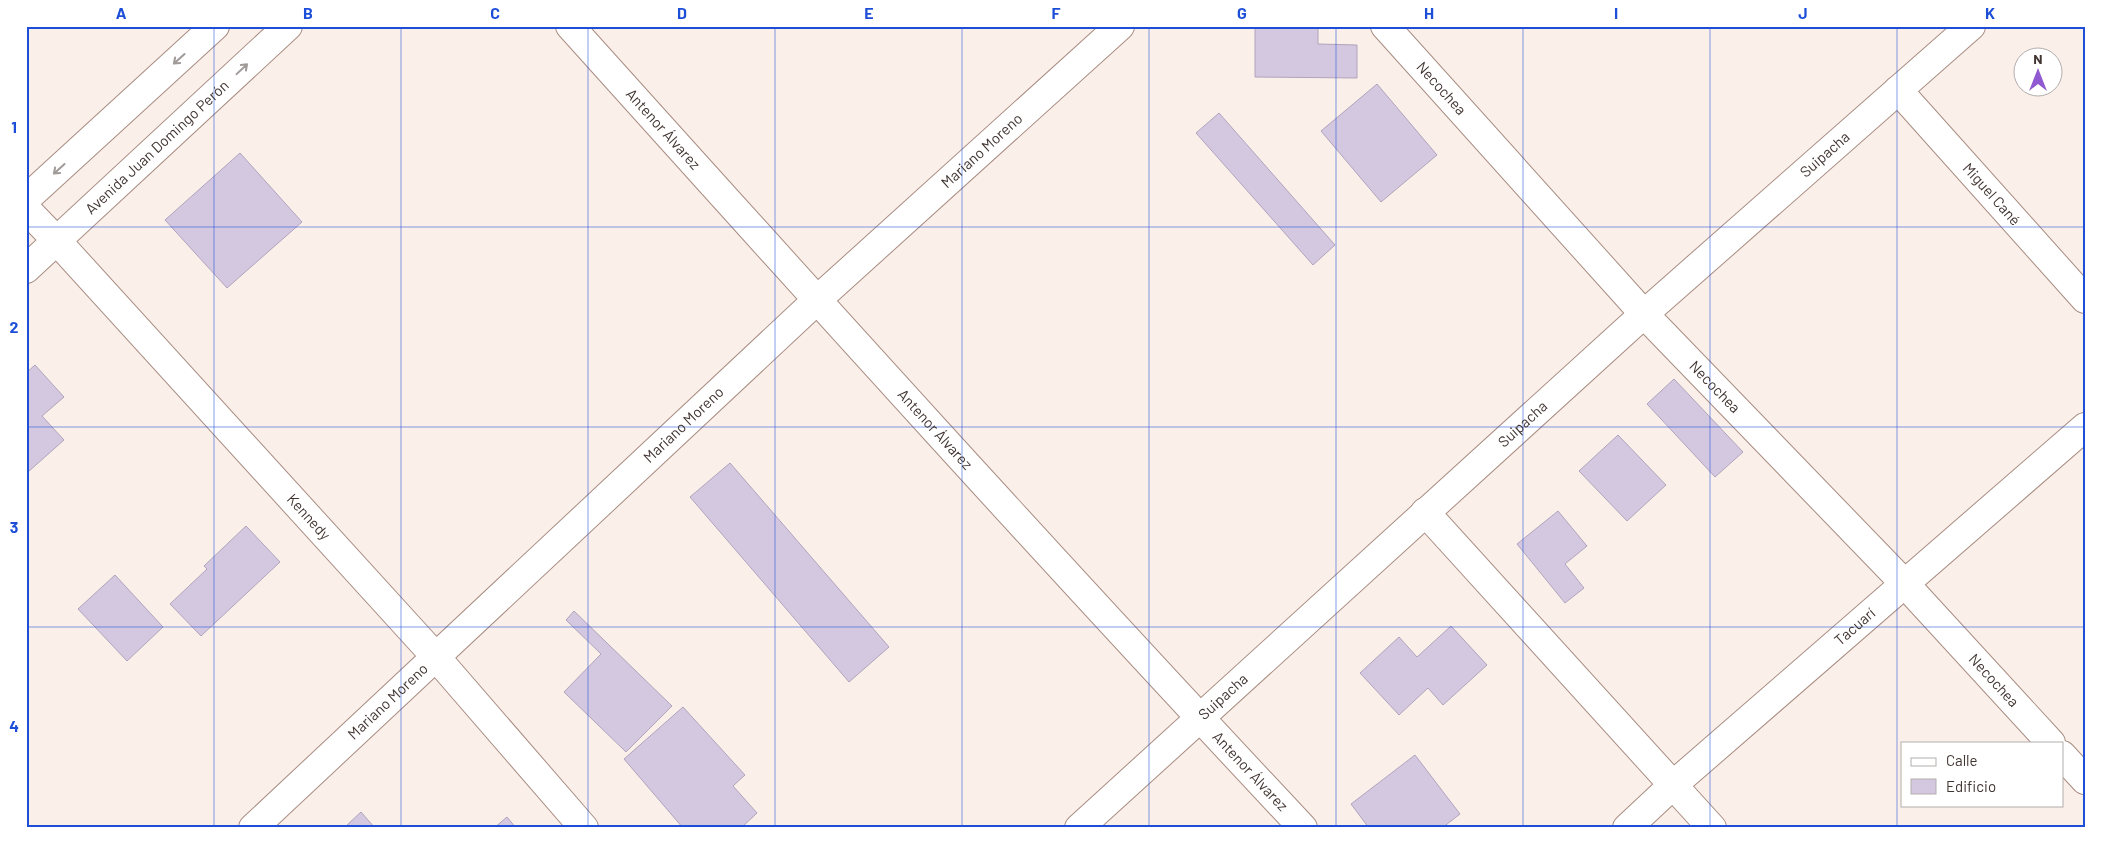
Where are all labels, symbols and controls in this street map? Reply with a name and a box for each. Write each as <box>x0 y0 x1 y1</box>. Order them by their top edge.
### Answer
text: A <box>116 3 127 22</box>
text: B <box>303 3 313 22</box>
text: C <box>490 3 500 22</box>
text: D <box>677 3 687 22</box>
text: E <box>864 3 874 22</box>
text: F <box>1052 3 1061 22</box>
text: G <box>1237 3 1247 22</box>
text: H <box>1424 3 1434 22</box>
text: I <box>1614 3 1618 22</box>
text: J <box>1798 3 1808 22</box>
text: K <box>1985 3 1995 22</box>
north arrow <box>2014 48 2064 98</box>
text: N <box>2033 50 2043 67</box>
one-way arrow <box>172 53 185 65</box>
street label: Necochea <box>1413 57 1470 118</box>
one-way arrow <box>235 63 248 75</box>
street label: Avenida Juan Domingo Perón <box>81 76 232 217</box>
street label: Antenor Álvarez <box>623 85 705 173</box>
street label: Mariano Moreno <box>937 109 1026 191</box>
text: 1 <box>11 117 17 136</box>
street label: Suipacha <box>1796 127 1853 180</box>
street label: Miguel Cané <box>1959 159 2025 229</box>
one-way arrow <box>52 163 65 175</box>
text: 2 <box>10 317 19 336</box>
street label: Necochea <box>1686 357 1745 416</box>
street label: Mariano Moreno <box>639 382 727 466</box>
street label: Antenor Álvarez <box>894 385 977 473</box>
street label: Suipacha <box>1494 397 1550 450</box>
street label: Kennedy <box>284 490 335 543</box>
text: 3 <box>10 517 18 536</box>
street label: Tacuarí <box>1830 604 1878 649</box>
street label: Necochea <box>1966 650 2023 710</box>
street label: Mariano Moreno <box>344 659 431 743</box>
street label: Suipacha <box>1194 669 1251 723</box>
text: 4 <box>9 716 19 735</box>
street label: Antenor Álvarez <box>1209 727 1292 815</box>
legend <box>1901 742 2064 806</box>
text: Calle <box>1946 751 1978 769</box>
text: Edificio <box>1946 777 1996 795</box>

